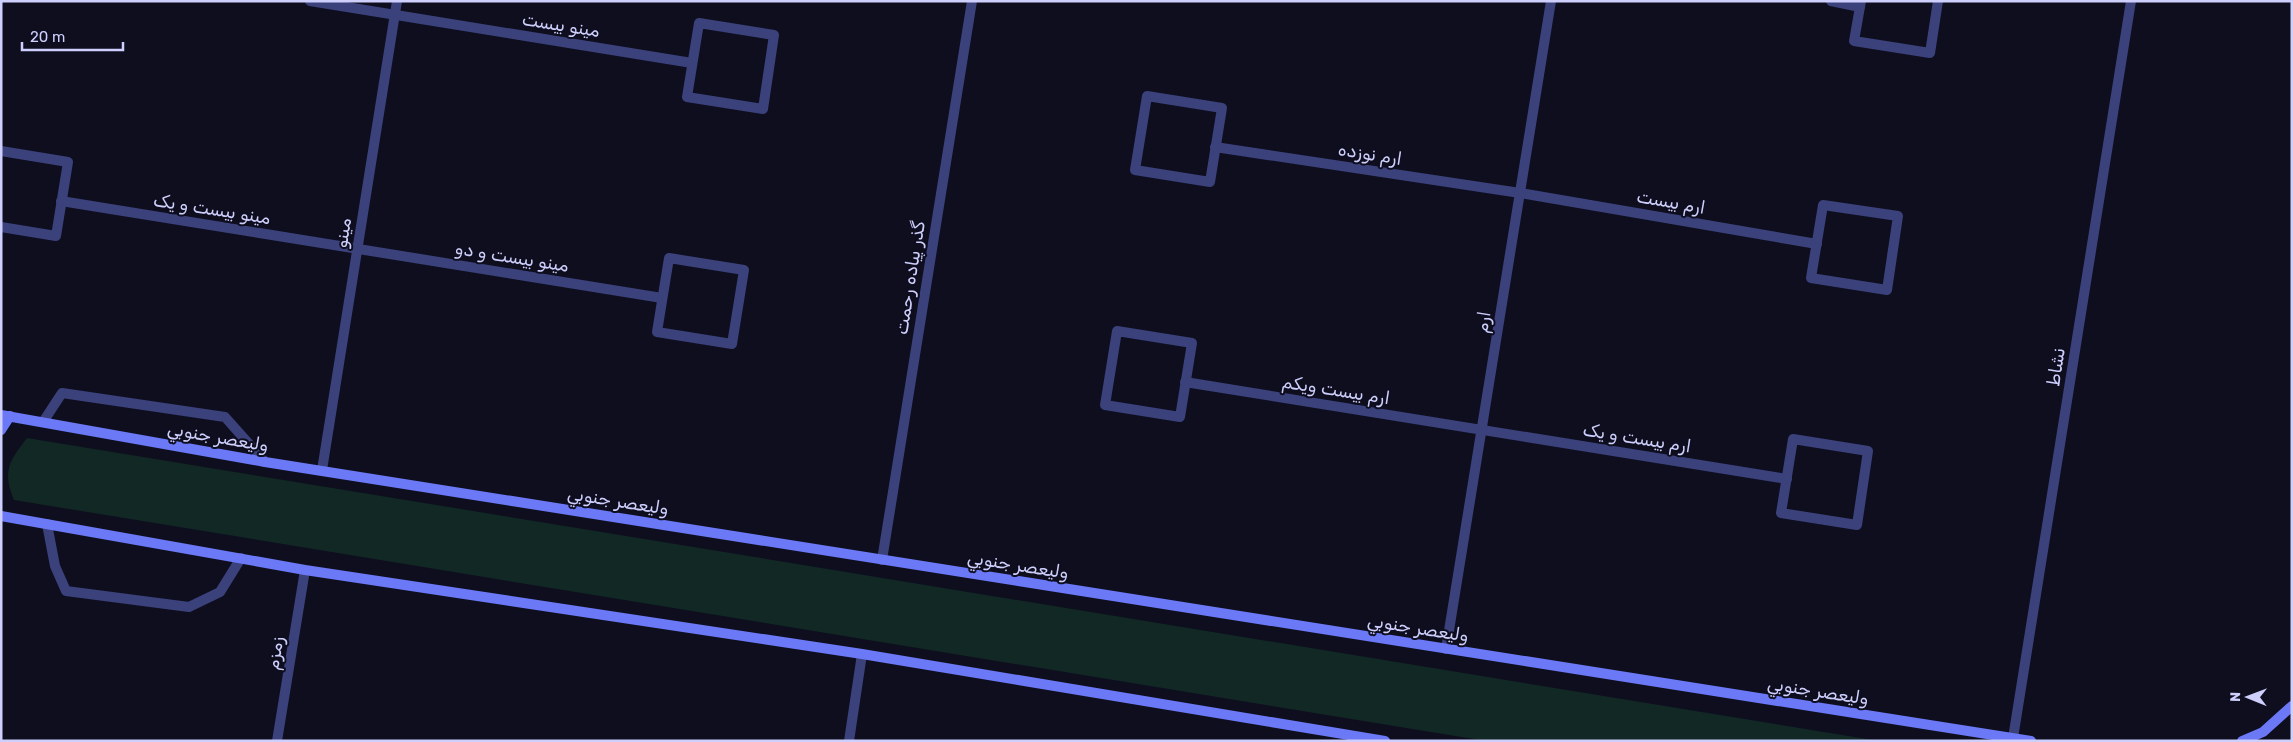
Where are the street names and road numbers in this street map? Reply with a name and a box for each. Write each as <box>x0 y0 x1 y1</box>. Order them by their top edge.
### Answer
street label: مینو بیست <box>521 8 602 42</box>
street label: ارم نوزده <box>1336 138 1404 170</box>
street label: ارم بیست <box>1635 185 1707 219</box>
street label: مینو بیست و یک <box>152 189 272 229</box>
street label: مینو <box>330 216 356 250</box>
street label: گذر پیاده رحمت <box>890 220 931 337</box>
street label: مینو بیست و دو <box>454 237 570 277</box>
street label: ارم <box>1470 310 1496 334</box>
street label: نشاط <box>2042 346 2070 388</box>
street label: ارم بیست ویکم <box>1280 371 1391 410</box>
street label: وليعصر جنوبي <box>165 417 270 459</box>
street label: ارم بیست و یک <box>1581 419 1693 457</box>
street label: وليعصر جنوبي <box>565 482 670 522</box>
street label: وليعصر جنوبي <box>965 546 1070 586</box>
street label: وليعصر جنوبي <box>1365 609 1470 649</box>
street label: زمزم <box>262 635 289 671</box>
street label: وليعصر جنوبي <box>1765 672 1870 712</box>

